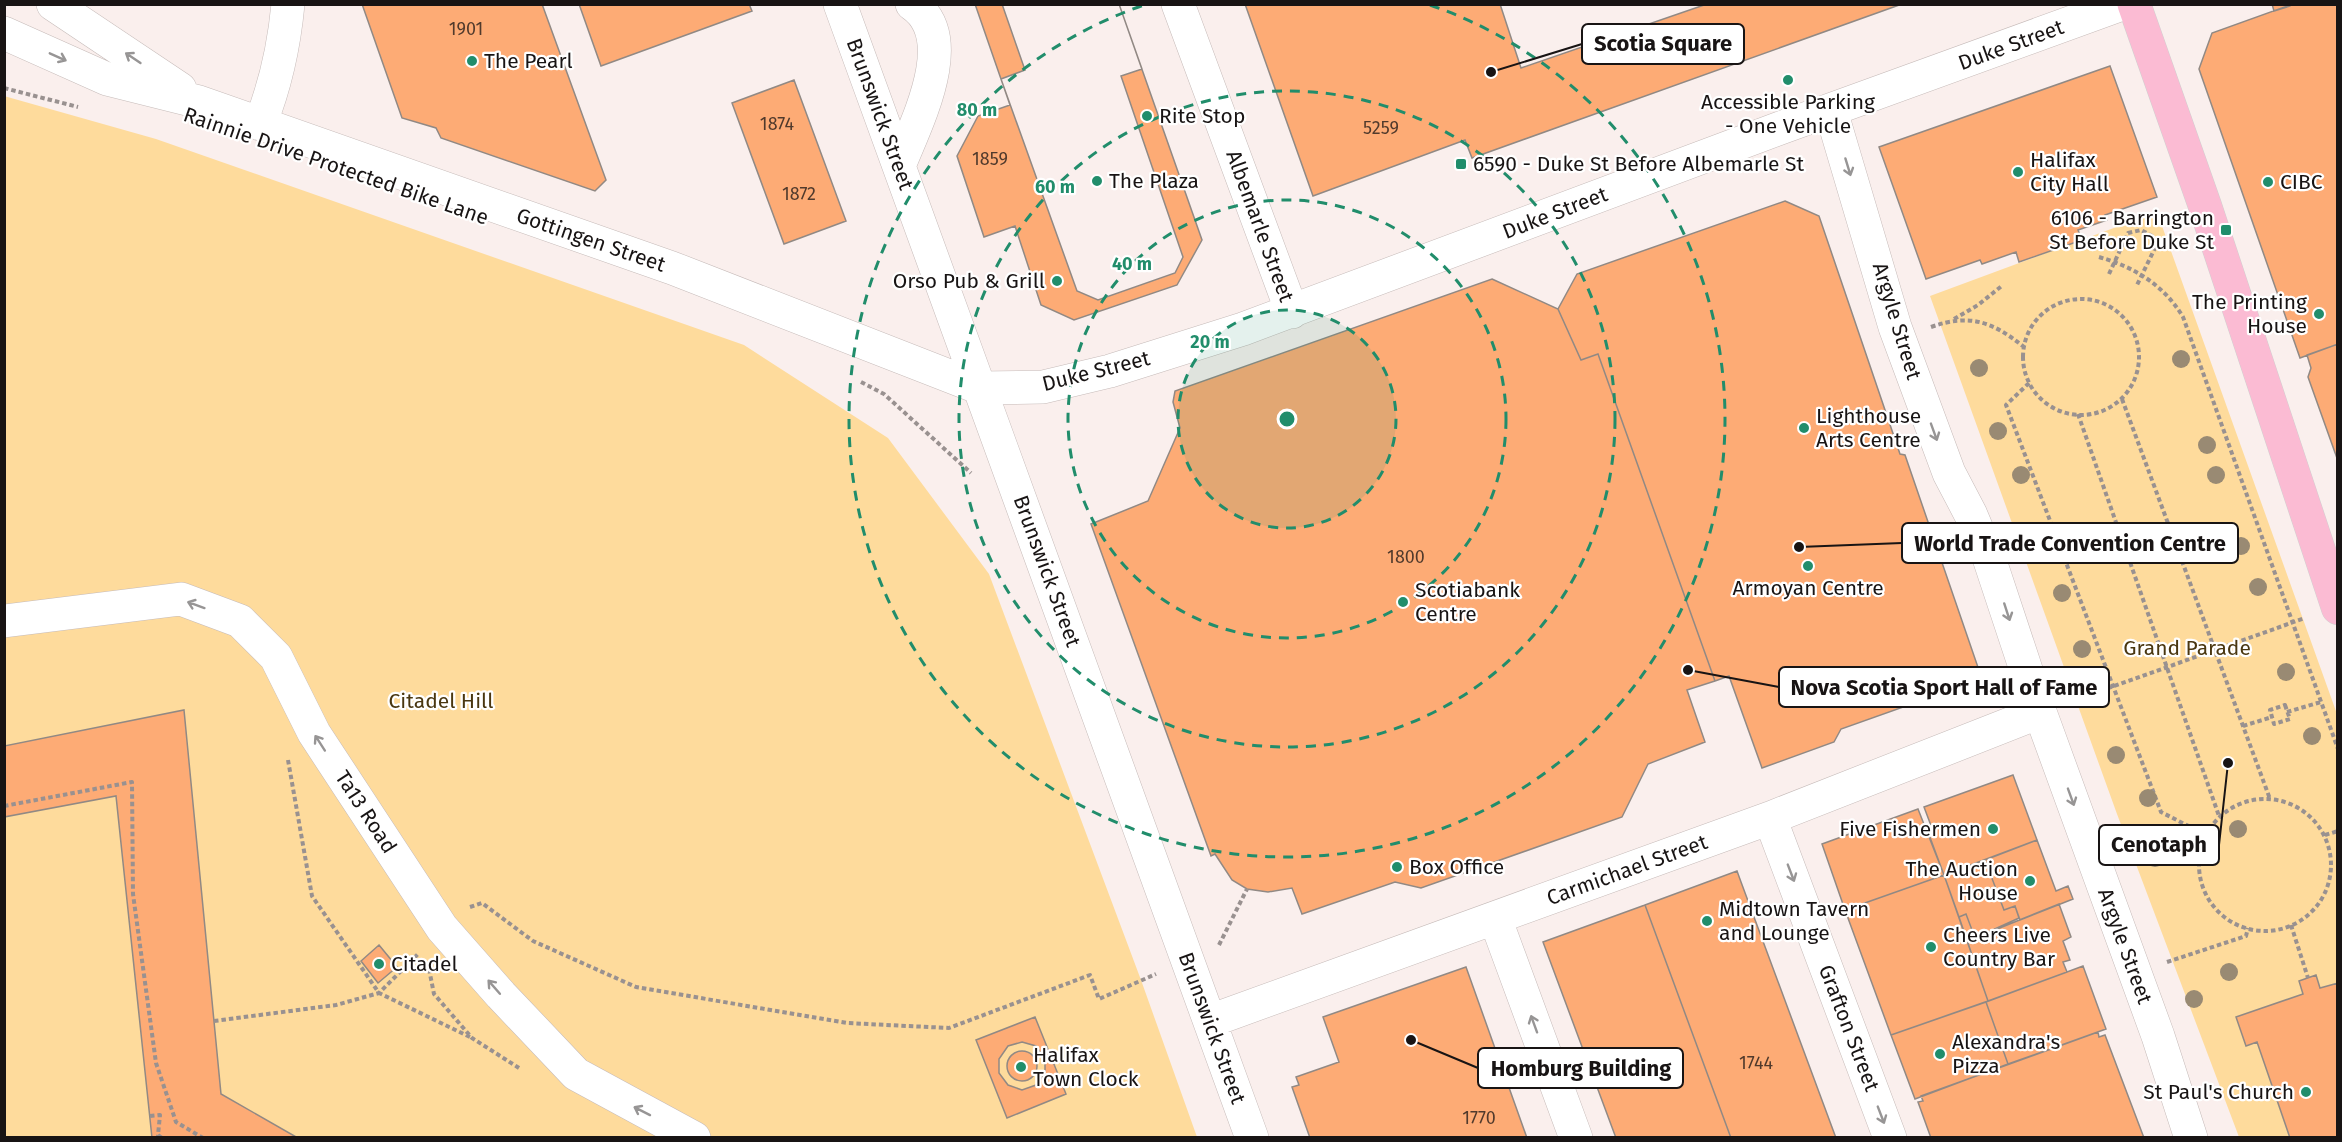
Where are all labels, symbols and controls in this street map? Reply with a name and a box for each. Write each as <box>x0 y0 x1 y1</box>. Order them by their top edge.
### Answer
street label: Duke Street <box>1955 14 2068 76</box>
house number: 1901 <box>449 18 483 40</box>
callout: Scotia Square <box>1582 24 1744 64</box>
text: Scotia Square <box>1594 30 1732 57</box>
street label: Brunswick Street <box>841 35 920 194</box>
place label: The Pearl <box>484 48 573 74</box>
one-way arrow <box>48 52 67 63</box>
one-way arrow <box>125 52 142 64</box>
marker: The Pearl <box>465 54 479 68</box>
marker: Accessible Parking - One Vehicle <box>1781 73 1795 87</box>
place label: Accessible Parking - One Vehicle <box>1701 89 1875 139</box>
text: 80 m <box>957 99 997 121</box>
street label: Rainnie Drive Protected Bike Lane <box>180 101 492 231</box>
place label: Rite Stop <box>1159 103 1245 129</box>
marker: Rite Stop <box>1140 109 1154 123</box>
house number: 1874 <box>760 113 795 135</box>
house number: 5259 <box>1363 117 1399 139</box>
street label: Albemarle Street <box>1220 147 1300 306</box>
place label: Halifax City Hall <box>2030 147 2109 197</box>
house number: 1859 <box>972 148 1008 170</box>
place label: 6590 - Duke St Before Albemarle St <box>1473 151 1804 177</box>
marker: 6590 - Duke St Before Albemarle St <box>1454 157 1468 171</box>
one-way arrow <box>1844 157 1855 176</box>
marker: Halifax City Hall <box>2011 165 2025 179</box>
place label: The Plaza <box>1109 168 1199 194</box>
place label: CIBC <box>2280 169 2323 195</box>
marker: The Plaza <box>1090 174 1104 188</box>
marker: CIBC <box>2261 175 2275 189</box>
text: 60 m <box>1035 176 1075 198</box>
street label: Duke Street <box>1499 181 1612 245</box>
house number: 1872 <box>782 183 816 205</box>
street label: Gottingen Street <box>513 202 669 278</box>
place label: 6106 - Barrington St Before Duke St <box>2049 205 2214 255</box>
marker: 6106 - Barrington St Before Duke St <box>2219 223 2233 237</box>
text: 40 m <box>1112 253 1152 275</box>
street label: Argyle Street <box>1867 259 1927 383</box>
place label: Orso Pub & Grill <box>893 268 1045 294</box>
marker: Orso Pub & Grill <box>1050 274 1064 288</box>
place label: The Printing House <box>2192 289 2307 339</box>
marker: The Printing House <box>2312 307 2326 321</box>
text: 20 m <box>1190 331 1230 353</box>
street label: Duke Street <box>1039 345 1153 397</box>
place label: Lighthouse Arts Centre <box>1816 403 1921 453</box>
centre of rings <box>1277 409 1297 429</box>
marker: Lighthouse Arts Centre <box>1797 421 1811 435</box>
one-way arrow <box>1929 422 1940 441</box>
street label: Brunswick Street <box>1008 492 1087 651</box>
callout: World Trade Convention Centre <box>1902 523 2238 563</box>
text: World Trade Convention Centre <box>1914 530 2226 557</box>
house number: 1800 <box>1387 546 1425 568</box>
marker: Armoyan Centre <box>1801 559 1815 573</box>
place label: Armoyan Centre <box>1732 575 1884 601</box>
place label: Scotiabank Centre <box>1415 577 1520 627</box>
marker: Scotiabank Centre <box>1396 595 1410 609</box>
one-way arrow <box>187 598 206 609</box>
one-way arrow <box>2002 603 2013 621</box>
park label: Grand Parade <box>2123 635 2251 661</box>
callout: Nova Scotia Sport Hall of Fame <box>1779 667 2109 707</box>
text: Nova Scotia Sport Hall of Fame <box>1791 674 2097 701</box>
park label: Citadel Hill <box>389 688 493 714</box>
one-way arrow <box>314 735 326 752</box>
street label: Ta13 Road <box>330 766 402 858</box>
one-way arrow <box>2066 787 2077 805</box>
place label: Five Fishermen <box>1839 816 1981 842</box>
marker: Five Fishermen <box>1986 822 2000 836</box>
callout: Cenotaph <box>2099 825 2219 865</box>
street label: Carmichael Street <box>1543 829 1711 911</box>
text: Cenotaph <box>2111 831 2207 858</box>
place label: Box Office <box>1409 854 1504 880</box>
place label: The Auction House <box>1905 856 2018 906</box>
marker: Box Office <box>1390 860 1404 874</box>
one-way arrow <box>1786 863 1797 882</box>
marker: The Auction House <box>2023 874 2037 888</box>
street label: Argyle Street <box>2092 885 2158 1008</box>
place label: Midtown Tavern and Lounge <box>1719 896 1869 946</box>
marker: Midtown Tavern and Lounge <box>1700 914 1714 928</box>
place label: Cheers Live Country Bar <box>1943 922 2055 972</box>
marker: Cheers Live Country Bar <box>1924 940 1938 954</box>
street label: Brunswick Street <box>1173 949 1252 1108</box>
place label: Citadel <box>391 951 458 977</box>
marker: Citadel <box>372 957 386 971</box>
street label: Grafton Street <box>1813 961 1885 1095</box>
one-way arrow <box>487 980 501 995</box>
one-way arrow <box>1528 1015 1539 1033</box>
place label: Alexandra's Pizza <box>1952 1029 2060 1079</box>
place label: Halifax Town Clock <box>1033 1042 1139 1092</box>
marker: Alexandra's Pizza <box>1933 1047 1947 1061</box>
callout: Homburg Building <box>1478 1048 1683 1088</box>
house number: 1744 <box>1739 1052 1774 1074</box>
text: Homburg Building <box>1491 1055 1672 1082</box>
marker: Halifax Town Clock <box>1014 1060 1028 1074</box>
place label: St Paul's Church <box>2143 1079 2294 1105</box>
marker: St Paul's Church <box>2299 1085 2313 1099</box>
one-way arrow <box>634 1105 651 1117</box>
one-way arrow <box>1877 1105 1888 1123</box>
house number: 1770 <box>1462 1107 1496 1129</box>

